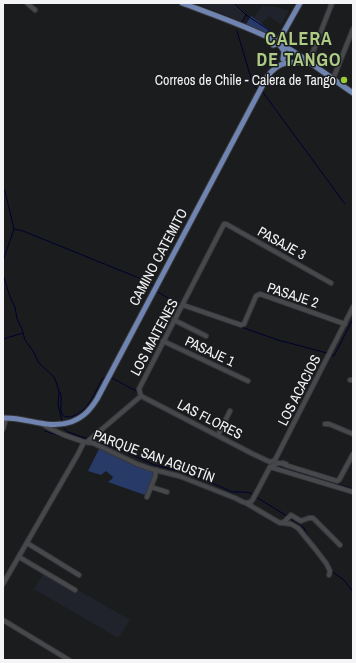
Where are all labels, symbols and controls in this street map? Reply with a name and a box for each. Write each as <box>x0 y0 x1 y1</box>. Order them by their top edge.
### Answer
district label: CALERA DE TANGO <box>257 26 341 72</box>
place label: Correos de Chile - Calera de Tango <box>155 71 336 89</box>
marker: Correos de Chile - Calera de Tango <box>339 75 349 85</box>
street label: CAMINO CATEMITO <box>125 205 191 309</box>
street label: PASAJE 3 <box>255 222 309 264</box>
street label: PASAJE 2 <box>265 278 321 312</box>
street label: LOS MAITENES <box>126 295 182 379</box>
street label: PASAJE 1 <box>182 332 238 371</box>
street label: LOS ACACIOS <box>273 351 325 428</box>
street label: LAS FLORES <box>174 395 246 443</box>
street label: PARQUE SAN AGUSTÍN <box>91 426 217 486</box>

